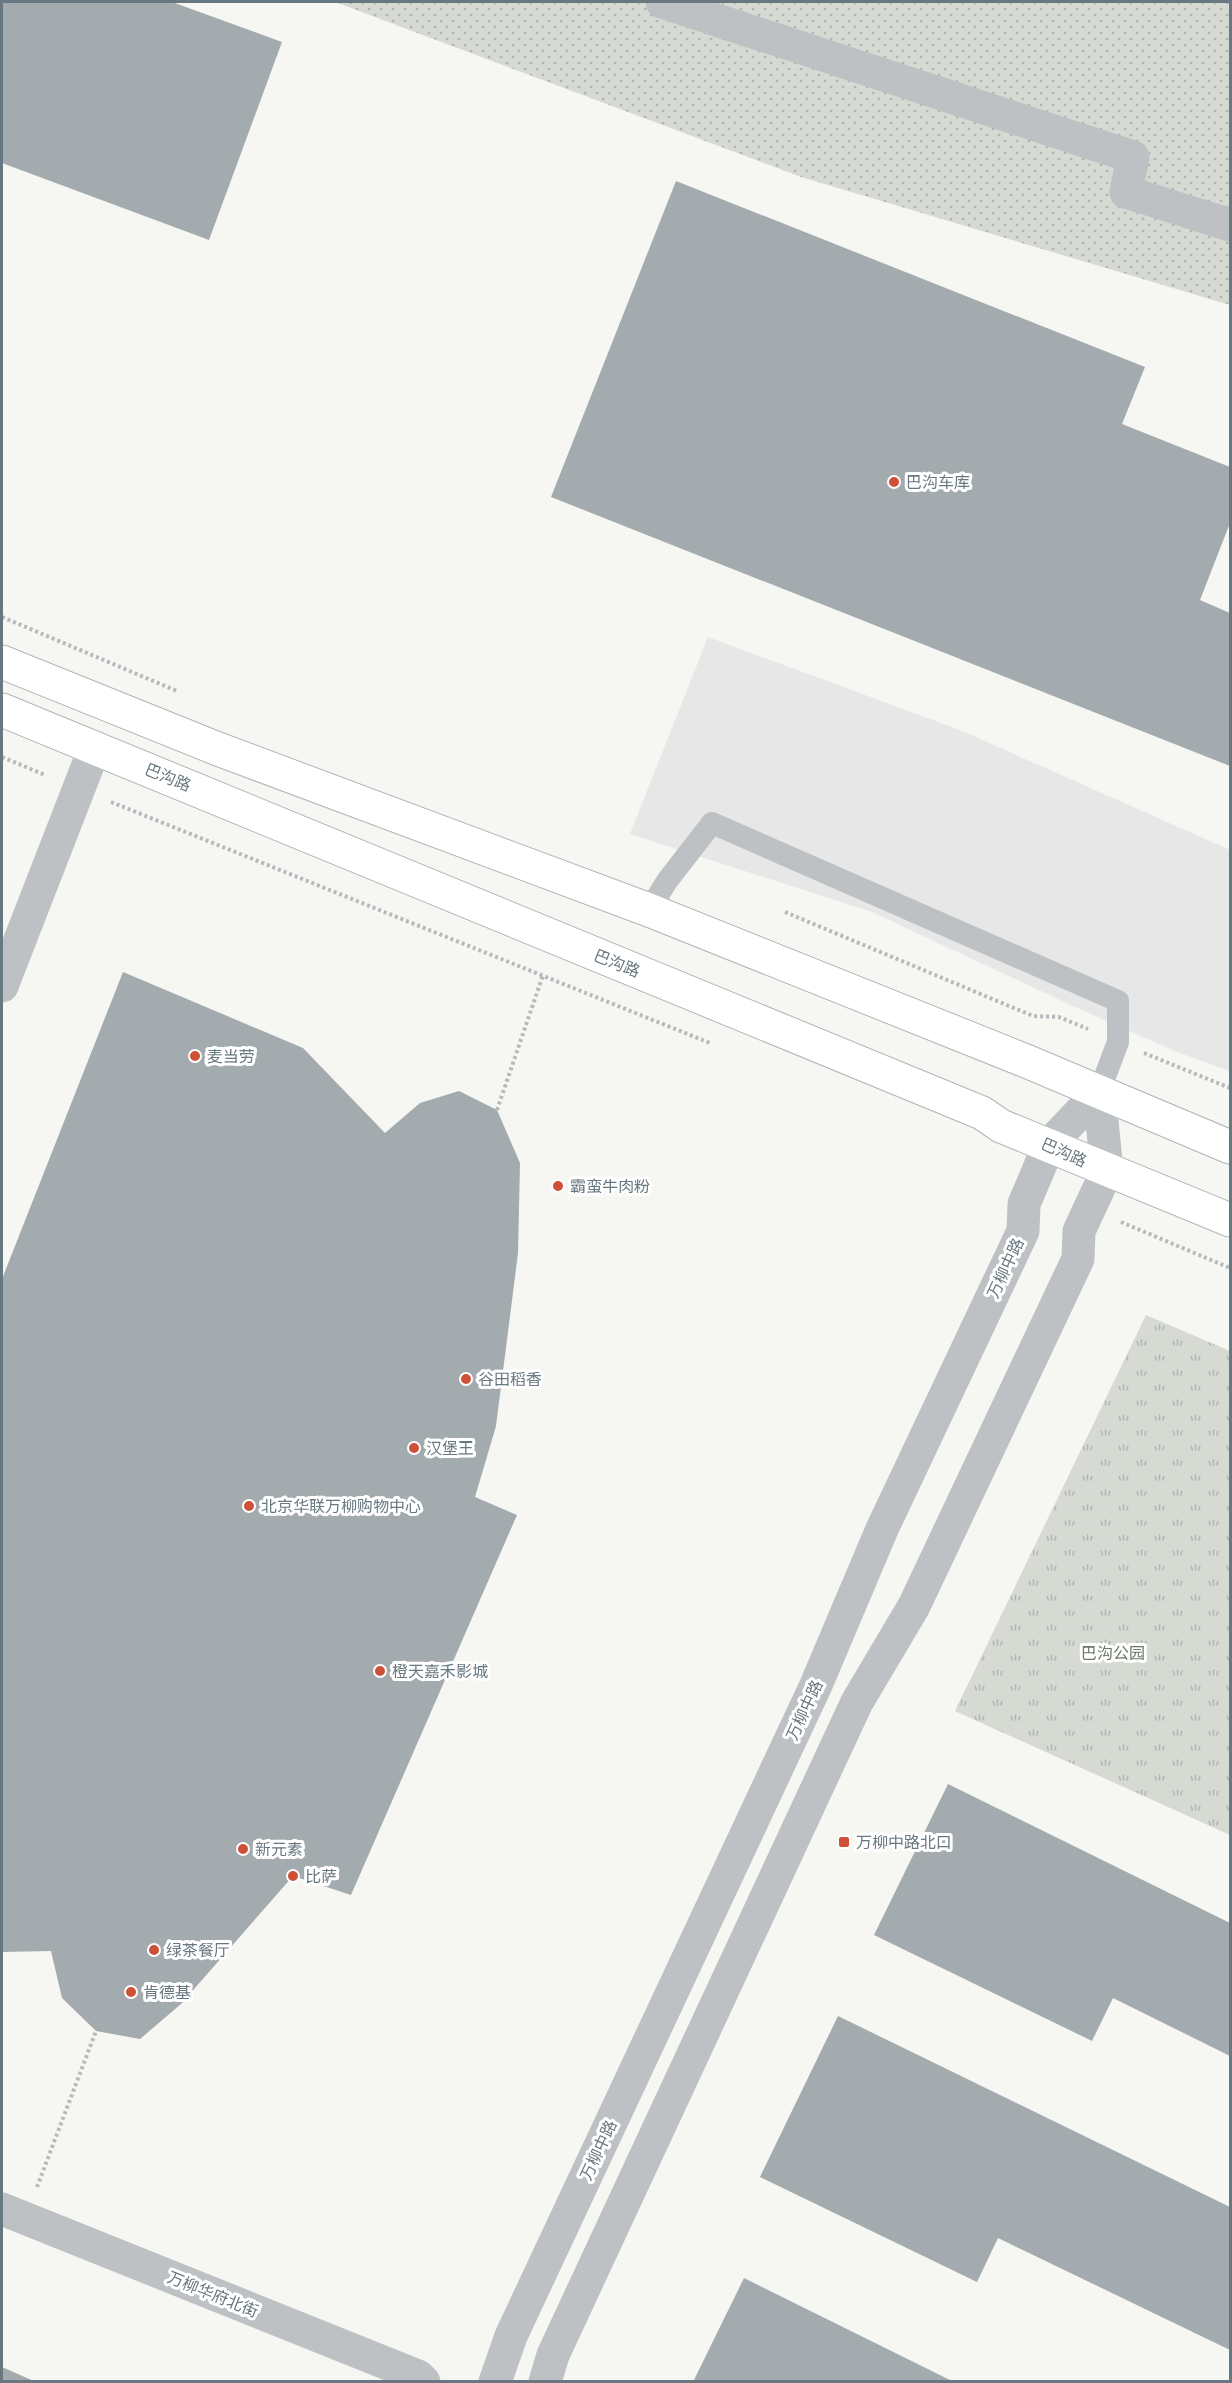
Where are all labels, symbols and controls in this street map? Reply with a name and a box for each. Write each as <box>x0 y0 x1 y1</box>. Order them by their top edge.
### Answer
place label: 巴沟车库 <box>906 472 970 492</box>
marker: 巴沟车库 <box>887 475 901 489</box>
street label: 巴沟路 <box>142 759 194 795</box>
street label: 巴沟路 <box>591 945 643 981</box>
place label: 麦当劳 <box>207 1046 255 1066</box>
marker: 麦当劳 <box>188 1049 202 1063</box>
street label: 巴沟路 <box>1038 1133 1090 1171</box>
place label: 霸蛮牛肉粉 <box>570 1176 650 1196</box>
marker: 霸蛮牛肉粉 <box>551 1179 565 1193</box>
street label: 万柳中路 <box>982 1235 1028 1301</box>
place label: 谷田稻香 <box>478 1369 542 1389</box>
marker: 谷田稻香 <box>459 1372 473 1386</box>
place label: 汉堡王 <box>426 1438 474 1458</box>
marker: 汉堡王 <box>407 1441 421 1455</box>
place label: 北京华联万柳购物中心 <box>261 1496 421 1516</box>
marker: 北京华联万柳购物中心 <box>242 1499 256 1513</box>
park label: 巴沟公园 <box>1081 1643 1145 1663</box>
place label: 橙天嘉禾影城 <box>392 1661 488 1681</box>
marker: 橙天嘉禾影城 <box>373 1664 387 1678</box>
street label: 万柳中路 <box>781 1677 827 1743</box>
place label: 万柳中路北口 <box>856 1832 952 1852</box>
marker: 万柳中路北口 <box>837 1835 851 1849</box>
place label: 新元素 <box>255 1839 303 1859</box>
marker: 新元素 <box>236 1842 250 1856</box>
place label: 比萨 <box>305 1866 337 1886</box>
marker: 比萨 <box>286 1869 300 1883</box>
place label: 绿茶餐厅 <box>166 1940 230 1960</box>
marker: 绿茶餐厅 <box>147 1943 161 1957</box>
place label: 肯德基 <box>143 1982 191 2002</box>
marker: 肯德基 <box>124 1985 138 1999</box>
street label: 万柳中路 <box>575 2117 621 2183</box>
street label: 万柳华府北街 <box>165 2267 261 2321</box>

